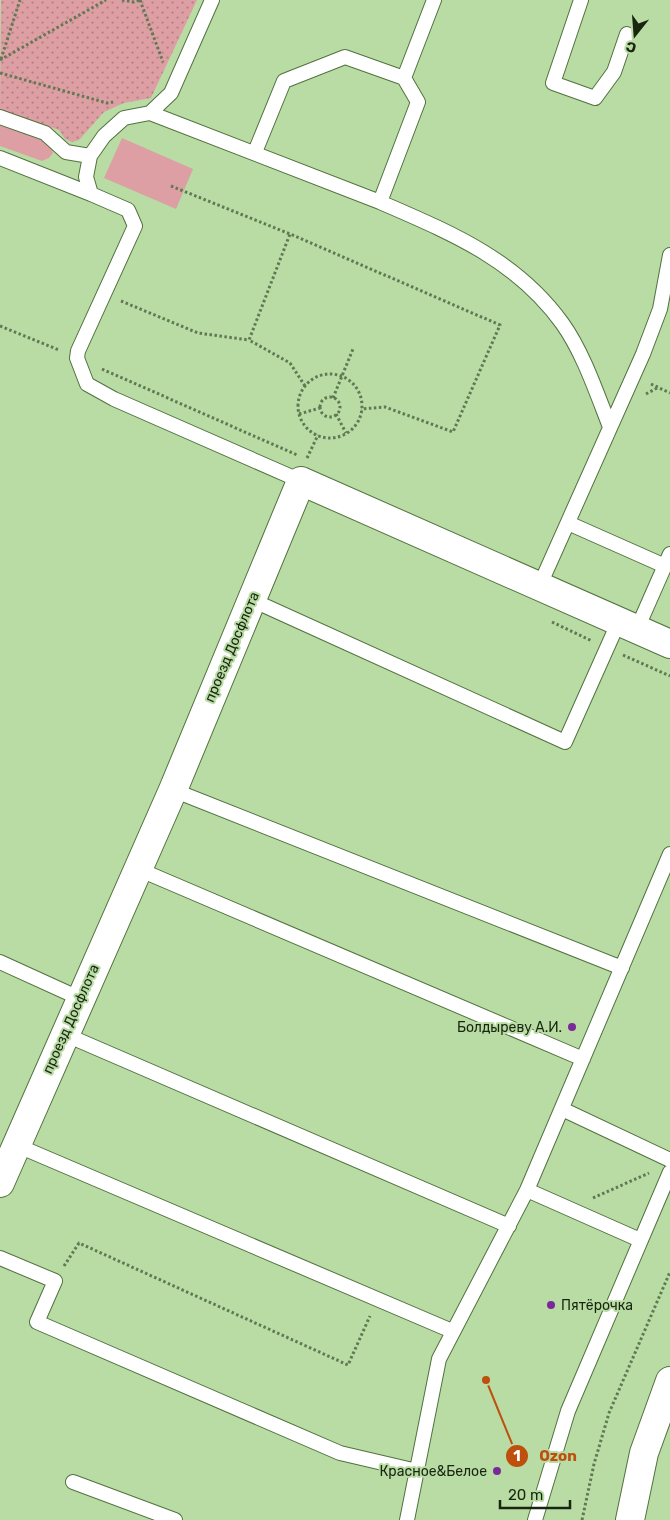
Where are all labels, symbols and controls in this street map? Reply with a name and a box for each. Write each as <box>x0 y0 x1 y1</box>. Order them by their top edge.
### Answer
north arrow <box>610 10 660 60</box>
text: С <box>624 37 639 57</box>
street label: проезд Досфлота <box>201 589 263 705</box>
street label: проезд Досфлота <box>39 962 103 1076</box>
place label: Болдыреву А.И. <box>457 1019 562 1036</box>
marker: Болдыреву А.И. <box>566 1021 578 1033</box>
place label: Пятёрочка <box>561 1297 633 1314</box>
marker: Пятёрочка <box>545 1299 557 1311</box>
callout: Ozon <box>504 1441 587 1471</box>
text: 1 <box>513 1447 521 1465</box>
text: Ozon <box>539 1447 577 1465</box>
place label: Красное&Белое <box>379 1463 487 1480</box>
marker: Красное&Белое <box>491 1465 503 1477</box>
scale bar <box>500 1478 570 1510</box>
text: 20 m <box>508 1486 543 1504</box>

